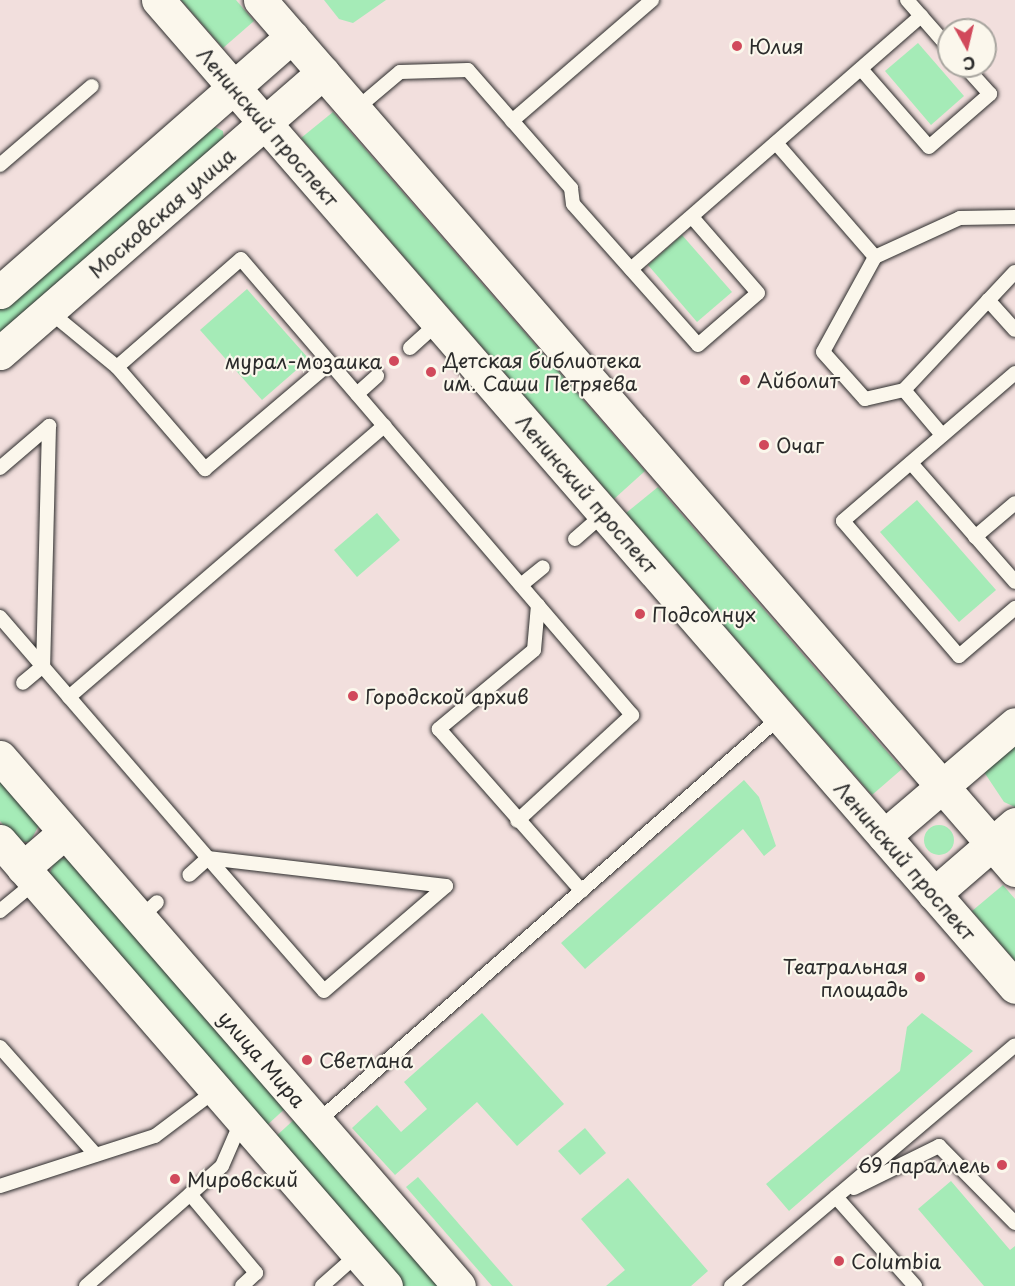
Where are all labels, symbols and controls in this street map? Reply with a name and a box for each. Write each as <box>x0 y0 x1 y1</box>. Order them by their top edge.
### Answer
north arrow <box>937 18 997 78</box>
place label: Юлия <box>749 34 804 58</box>
marker: Юлия <box>730 39 744 53</box>
street label: Ленинский проспект <box>192 42 344 212</box>
text: С <box>962 51 977 77</box>
street label: Московская улица <box>84 143 240 283</box>
place label: Детская библиотека им. Саши Петряева <box>443 348 641 395</box>
place label: мурал-мозаика <box>225 349 382 373</box>
marker: мурал-мозаика <box>387 354 401 368</box>
marker: Детская библиотека им. Саши Петряева <box>424 365 438 379</box>
place label: Айболит <box>757 368 840 392</box>
marker: Айболит <box>738 373 752 387</box>
street label: Ленинский проспект <box>511 409 663 579</box>
place label: Очаг <box>776 433 824 457</box>
marker: Очаг <box>757 438 771 452</box>
place label: Подсолнух <box>652 602 756 626</box>
marker: Подсолнух <box>633 607 647 621</box>
place label: Городской архив <box>365 684 529 708</box>
marker: Городской архив <box>346 689 360 703</box>
street label: Ленинский проспект <box>829 776 981 946</box>
place label: Театральная площадь <box>783 954 908 1001</box>
marker: Театральная площадь <box>913 970 927 984</box>
street label: улица Мира <box>213 1005 311 1113</box>
place label: Светлана <box>319 1048 413 1072</box>
marker: Светлана <box>300 1053 314 1067</box>
place label: 69 параллель <box>857 1153 990 1177</box>
marker: 69 параллель <box>995 1158 1009 1172</box>
place label: Мировский <box>187 1167 298 1191</box>
marker: Мировский <box>168 1172 182 1186</box>
place label: Columbia <box>851 1249 941 1273</box>
marker: Columbia <box>832 1254 846 1268</box>

